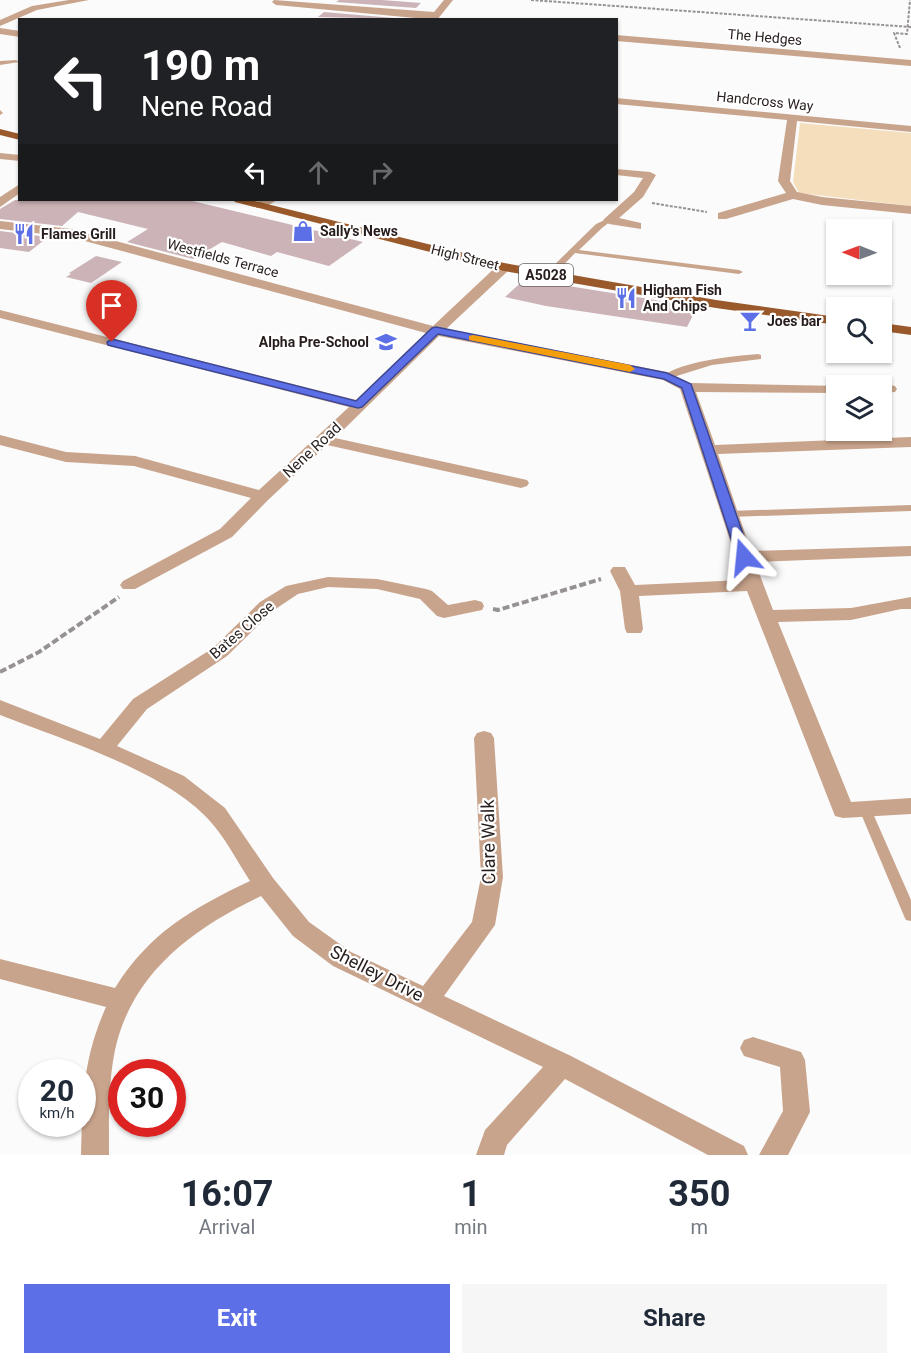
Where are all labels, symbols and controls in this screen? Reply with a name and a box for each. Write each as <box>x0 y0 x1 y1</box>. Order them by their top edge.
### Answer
street label: The Hedges <box>727 26 803 48</box>
text: 190 m <box>141 41 260 90</box>
icon: left <box>42 42 120 120</box>
street label: Handcross Way <box>716 88 815 114</box>
text: Nene Road <box>141 91 272 123</box>
icon: left <box>239 156 272 189</box>
icon: ahead <box>302 156 335 189</box>
icon: right <box>365 156 398 189</box>
shop icon: Sally's News <box>291 219 315 243</box>
north arrow <box>826 219 892 285</box>
map controls <box>826 219 892 441</box>
restaurant icon: Flames Grill <box>12 222 36 246</box>
place label: Sally's News <box>320 223 398 239</box>
place label: Flames Grill <box>41 226 116 242</box>
street label: Westfields Terrace <box>165 235 281 281</box>
street label: High Street <box>429 241 501 273</box>
road number: A5028 <box>519 264 573 286</box>
pin <box>86 280 137 342</box>
place label: Higham Fish And Chips <box>643 282 722 314</box>
restaurant icon: Higham Fish And Chips <box>614 286 638 310</box>
icon: arrive <box>95 289 128 322</box>
button: search <box>826 297 892 363</box>
bar icon: Joes bar <box>738 309 762 333</box>
place label: Joes bar <box>767 313 821 329</box>
school or university icon: Alpha Pre-School <box>374 330 398 354</box>
place label: Alpha Pre-School <box>259 334 369 350</box>
button: layers <box>826 375 892 441</box>
street label: Nene Road <box>279 419 345 481</box>
position arrow <box>712 525 776 589</box>
street label: Bates Close <box>206 597 278 663</box>
street label: Clare Walk <box>477 799 499 885</box>
street label: Shelley Drive <box>327 941 427 1005</box>
speed limit sign: 30 <box>108 1059 186 1137</box>
text: 20 <box>40 1073 74 1108</box>
text: km/h <box>39 1104 75 1122</box>
text: 16:07 <box>181 1173 273 1215</box>
text: 1 <box>461 1173 481 1215</box>
text: 350 <box>668 1173 730 1215</box>
text: Arrival <box>199 1215 255 1239</box>
text: min <box>454 1215 488 1239</box>
text: m <box>691 1215 708 1239</box>
button: Exit <box>24 1284 450 1353</box>
button: Share <box>462 1284 887 1353</box>

